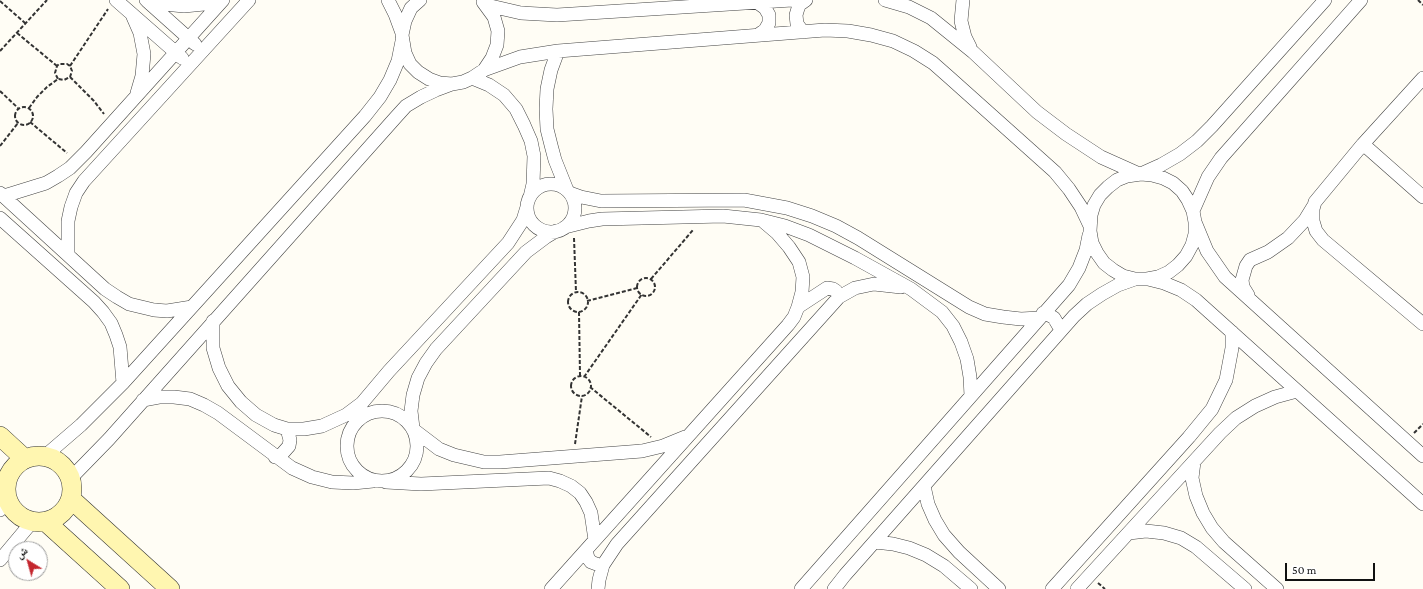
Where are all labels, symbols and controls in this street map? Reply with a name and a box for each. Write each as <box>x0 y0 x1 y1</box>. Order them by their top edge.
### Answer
north arrow <box>8 541 48 581</box>
text: ش <box>13 544 30 561</box>
scale bar <box>1287 555 1377 581</box>
text: 50 m <box>1292 563 1316 577</box>

